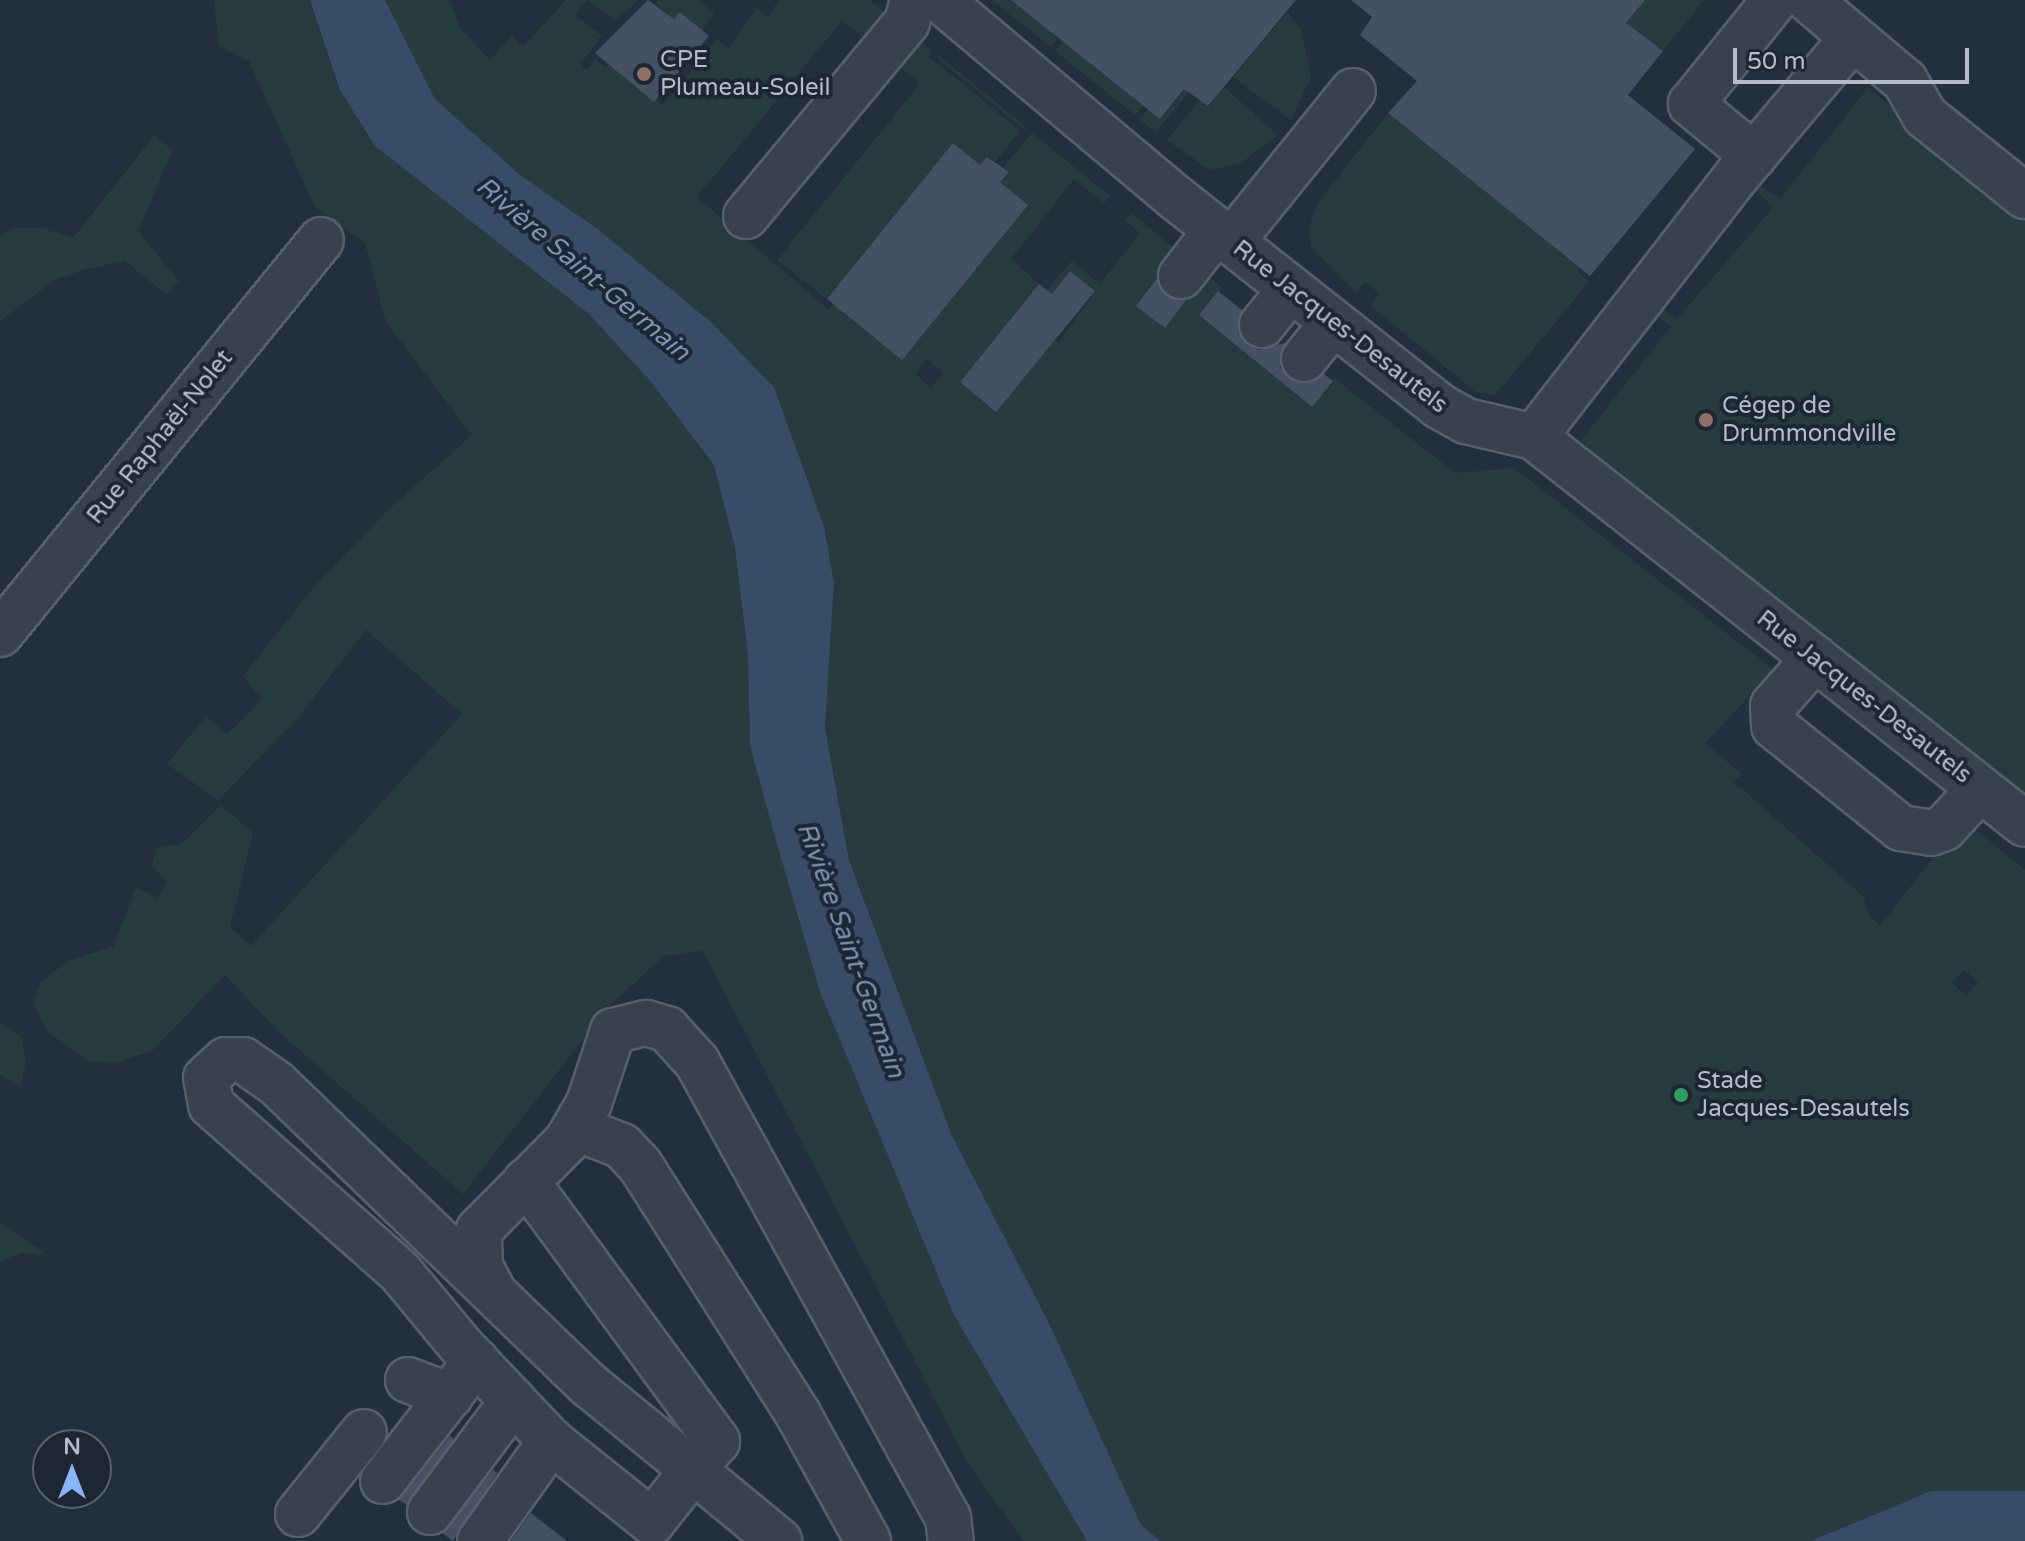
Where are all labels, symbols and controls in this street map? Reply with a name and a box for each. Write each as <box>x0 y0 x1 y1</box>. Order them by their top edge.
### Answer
scale bar <box>1737 32 1973 82</box>
place label: CPE Plumeau-Soleil <box>660 46 830 102</box>
text: 50 m <box>1747 47 1805 76</box>
marker: CPE Plumeau-Soleil <box>635 65 653 83</box>
water label: Rivière Saint-Germain <box>470 170 696 368</box>
street label: Rue Jacques-Desautels <box>1227 234 1453 420</box>
street label: Rue Raphaël-Nolet <box>81 344 239 530</box>
place label: Cégep de Drummondville <box>1722 392 1896 448</box>
marker: Cégep de Drummondville <box>1697 411 1715 429</box>
street label: Rue Jacques-Desautels <box>1751 604 1977 790</box>
water label: Rivière Saint-Germain <box>790 818 912 1082</box>
place label: Stade Jacques-Desautels <box>1697 1067 1910 1123</box>
marker: Stade Jacques-Desautels <box>1672 1086 1690 1104</box>
north arrow <box>32 1429 112 1509</box>
text: N <box>63 1434 81 1460</box>

